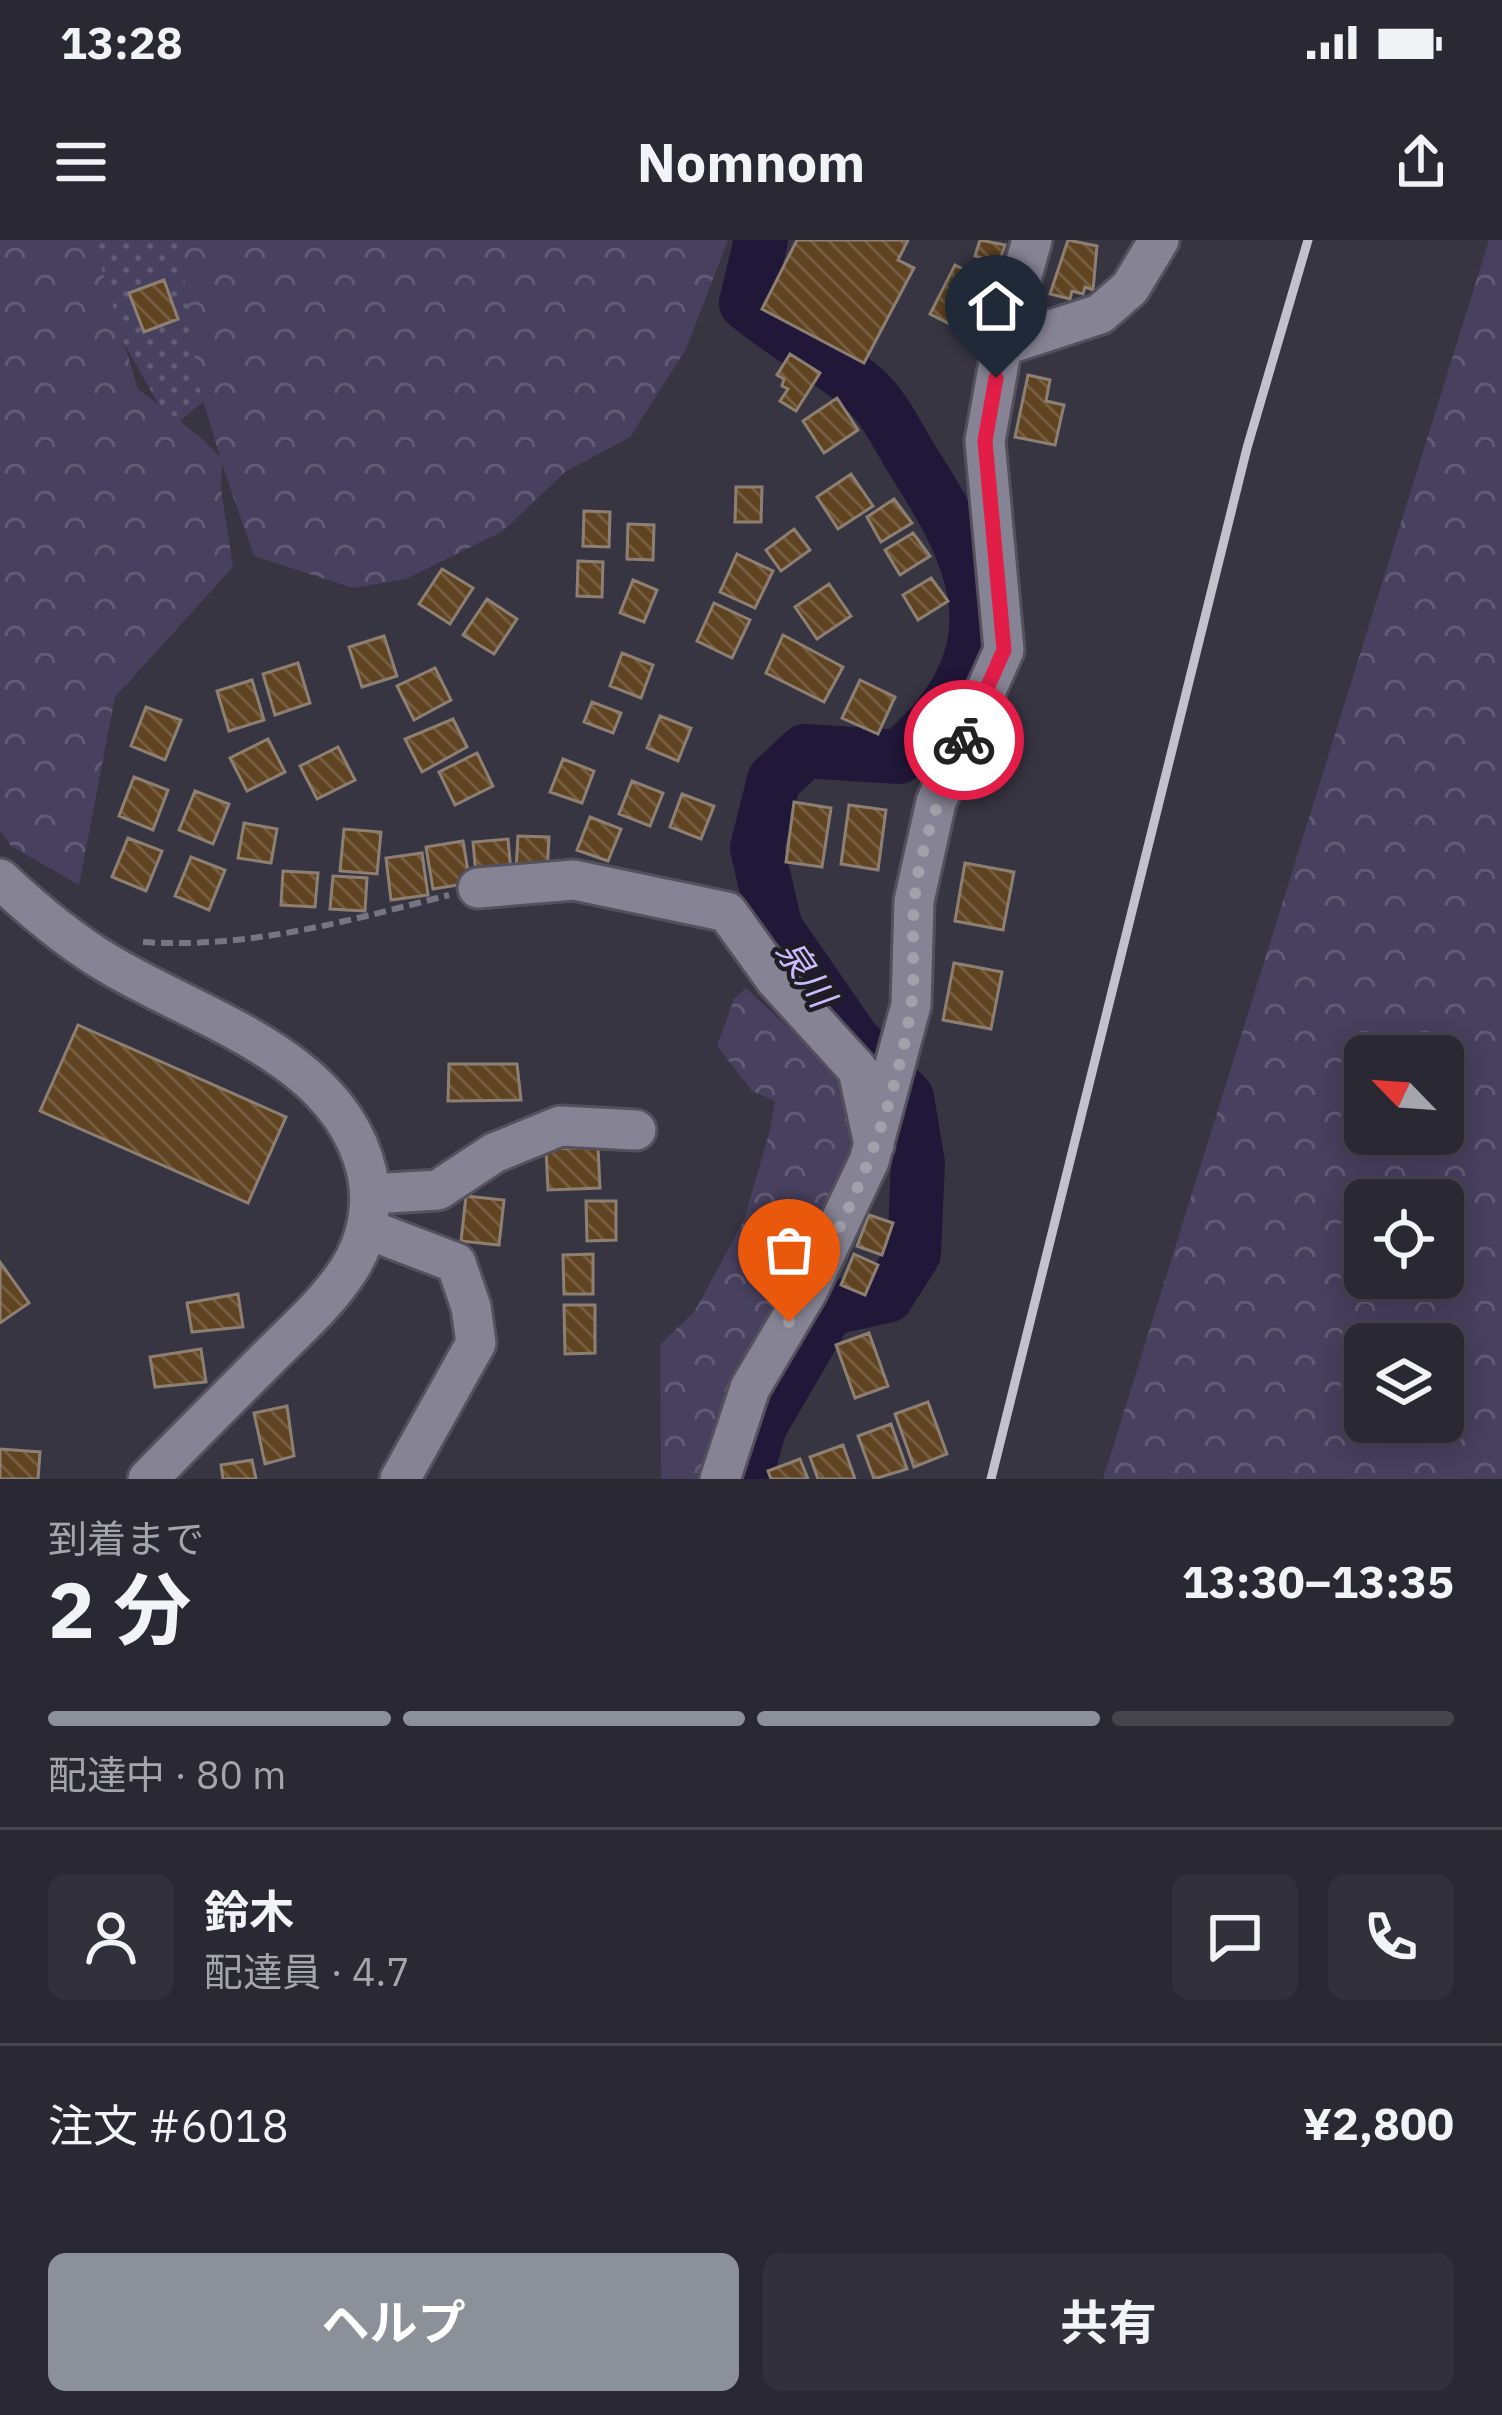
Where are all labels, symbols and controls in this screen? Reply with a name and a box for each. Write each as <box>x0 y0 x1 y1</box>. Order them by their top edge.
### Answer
text: 13:28 <box>60 13 183 71</box>
text: Nomnom <box>637 127 865 197</box>
icon: menu <box>48 129 114 195</box>
icon: share <box>1388 129 1454 195</box>
pin <box>945 255 1047 378</box>
icon: home <box>963 273 1029 339</box>
courier <box>904 680 1024 800</box>
icon: bike <box>931 707 997 773</box>
water label: 泉川 <box>767 930 848 1019</box>
north arrow <box>1344 1035 1464 1155</box>
map controls <box>1344 1035 1464 1443</box>
button: locate <box>1344 1179 1464 1299</box>
pin <box>738 1199 840 1322</box>
icon: bag <box>756 1217 822 1283</box>
button: layers <box>1344 1323 1464 1443</box>
text: 到着まで <box>48 1513 204 1564</box>
text: 13:30–13:35 <box>1182 1552 1454 1610</box>
text: 2 分 <box>48 1558 191 1659</box>
text: 配達中 · 80 m <box>48 1749 286 1800</box>
button: person <box>48 1874 174 2000</box>
button: chat <box>1172 1874 1298 2000</box>
button: phone <box>1328 1874 1454 2000</box>
text: 鈴木 <box>204 1882 294 1940</box>
text: 配達員 · 4.7 <box>204 1946 410 1997</box>
text: ¥2,800 <box>1303 2094 1454 2152</box>
text: 注文 #6018 <box>48 2096 289 2154</box>
button: ヘルプ <box>48 2253 739 2391</box>
button: 共有 <box>763 2253 1454 2391</box>

